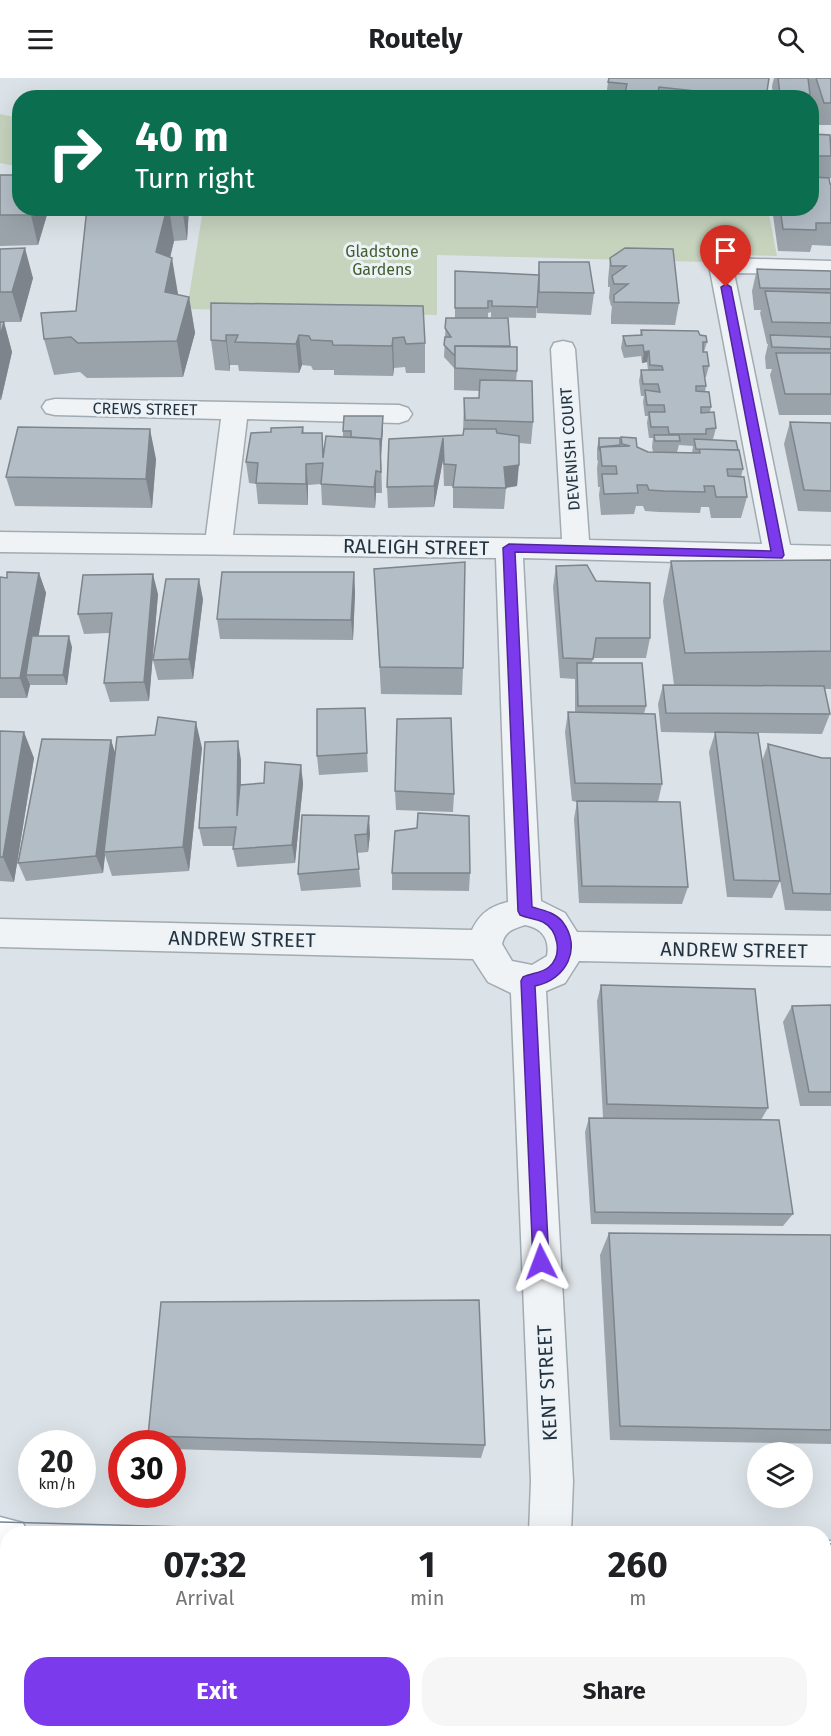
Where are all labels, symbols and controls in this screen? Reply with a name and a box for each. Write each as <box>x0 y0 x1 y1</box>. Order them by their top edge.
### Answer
icon: menu <box>24 23 57 56</box>
text: Routely <box>368 23 463 55</box>
icon: search <box>774 23 807 56</box>
text: 40 m <box>135 112 229 162</box>
icon: right <box>36 114 114 192</box>
text: Turn right <box>135 163 255 195</box>
pin <box>700 225 751 287</box>
icon: arrive <box>709 234 742 267</box>
park label: Gladstone Gardens <box>345 242 419 279</box>
street label: DEVENISH COURT <box>556 386 584 511</box>
street label: CREWS STREET <box>92 399 198 419</box>
street label: RALEIGH STREET <box>343 534 490 560</box>
street label: ANDREW STREET <box>168 926 316 952</box>
street label: ANDREW STREET <box>660 937 808 963</box>
position arrow <box>509 1230 573 1294</box>
street label: KENT STREET <box>532 1324 562 1442</box>
speed limit sign: 30 <box>108 1430 186 1508</box>
map controls <box>747 1442 813 1508</box>
button: layers <box>747 1442 813 1508</box>
text: 20 <box>40 1444 74 1480</box>
text: km/h <box>38 1475 76 1493</box>
text: 07:32 <box>163 1543 247 1587</box>
text: 1 <box>419 1543 436 1587</box>
text: 260 <box>608 1543 668 1587</box>
text: Arrival <box>176 1586 234 1610</box>
text: min <box>410 1586 444 1610</box>
text: m <box>629 1586 646 1610</box>
button: Exit <box>24 1657 410 1726</box>
button: Share <box>422 1657 807 1726</box>

